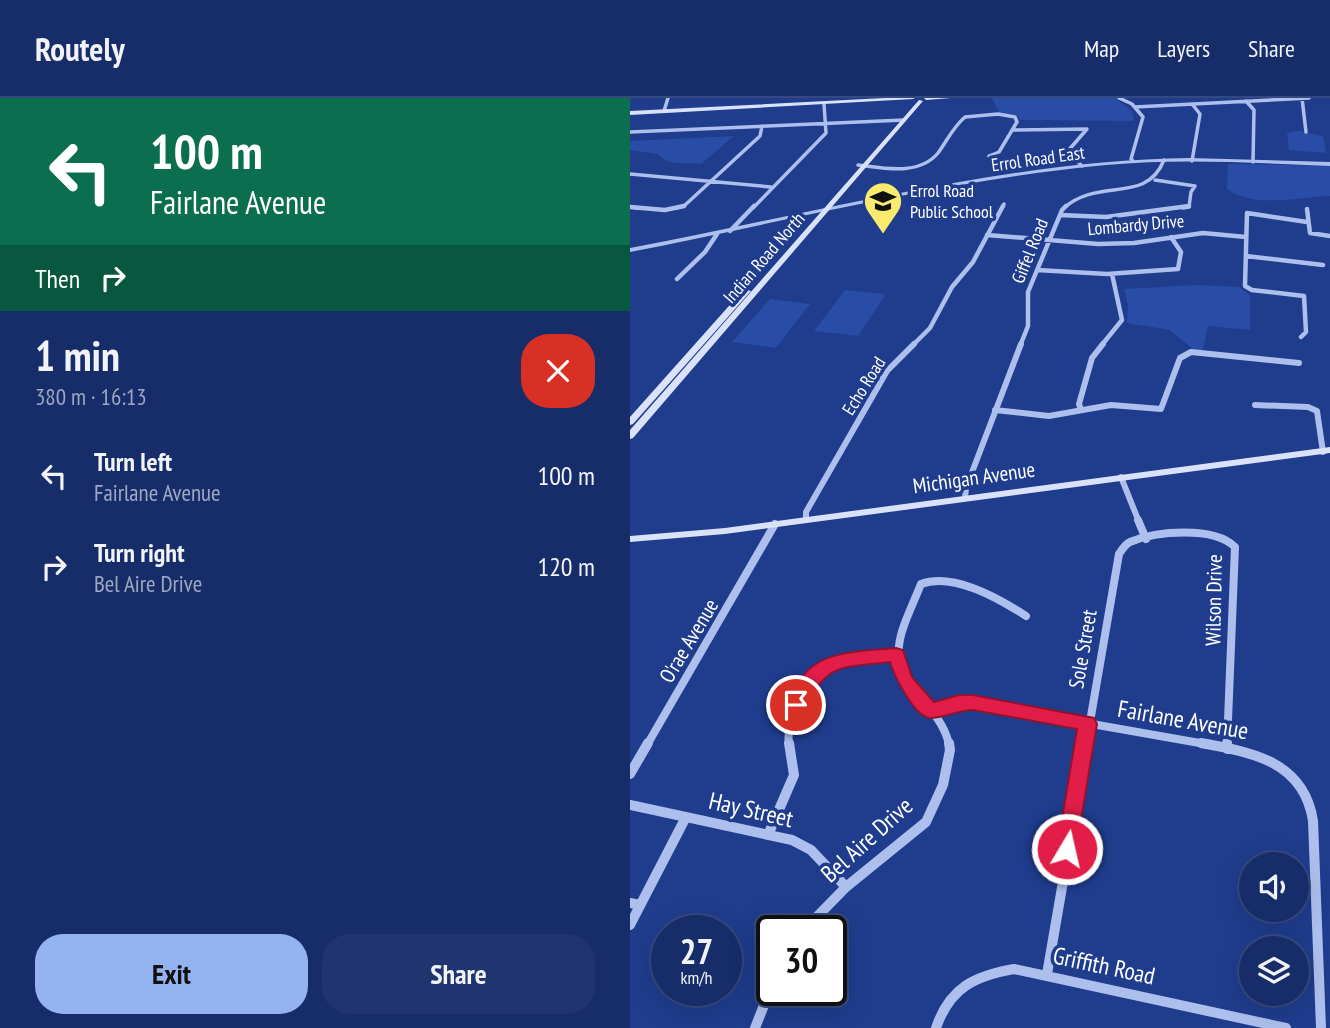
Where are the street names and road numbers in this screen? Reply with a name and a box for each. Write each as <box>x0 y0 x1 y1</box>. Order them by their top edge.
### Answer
street label: Errol Road East <box>990 141 1086 176</box>
street label: Indian Road North <box>718 208 809 308</box>
street label: Lombardy Drive <box>1087 209 1185 240</box>
street label: Giffel Road <box>1006 215 1053 287</box>
street label: Echo Road <box>837 352 890 419</box>
street label: Michigan Avenue <box>911 456 1037 499</box>
street label: Wilson Drive <box>1199 554 1228 646</box>
street label: O'rae Avenue <box>653 594 724 688</box>
street label: Sole Street <box>1062 607 1103 690</box>
street label: Fairlane Avenue <box>1115 693 1251 746</box>
street label: Hay Street <box>706 785 797 834</box>
street label: Bel Aire Drive <box>814 790 919 889</box>
street label: Griffith Road <box>1050 940 1158 991</box>

